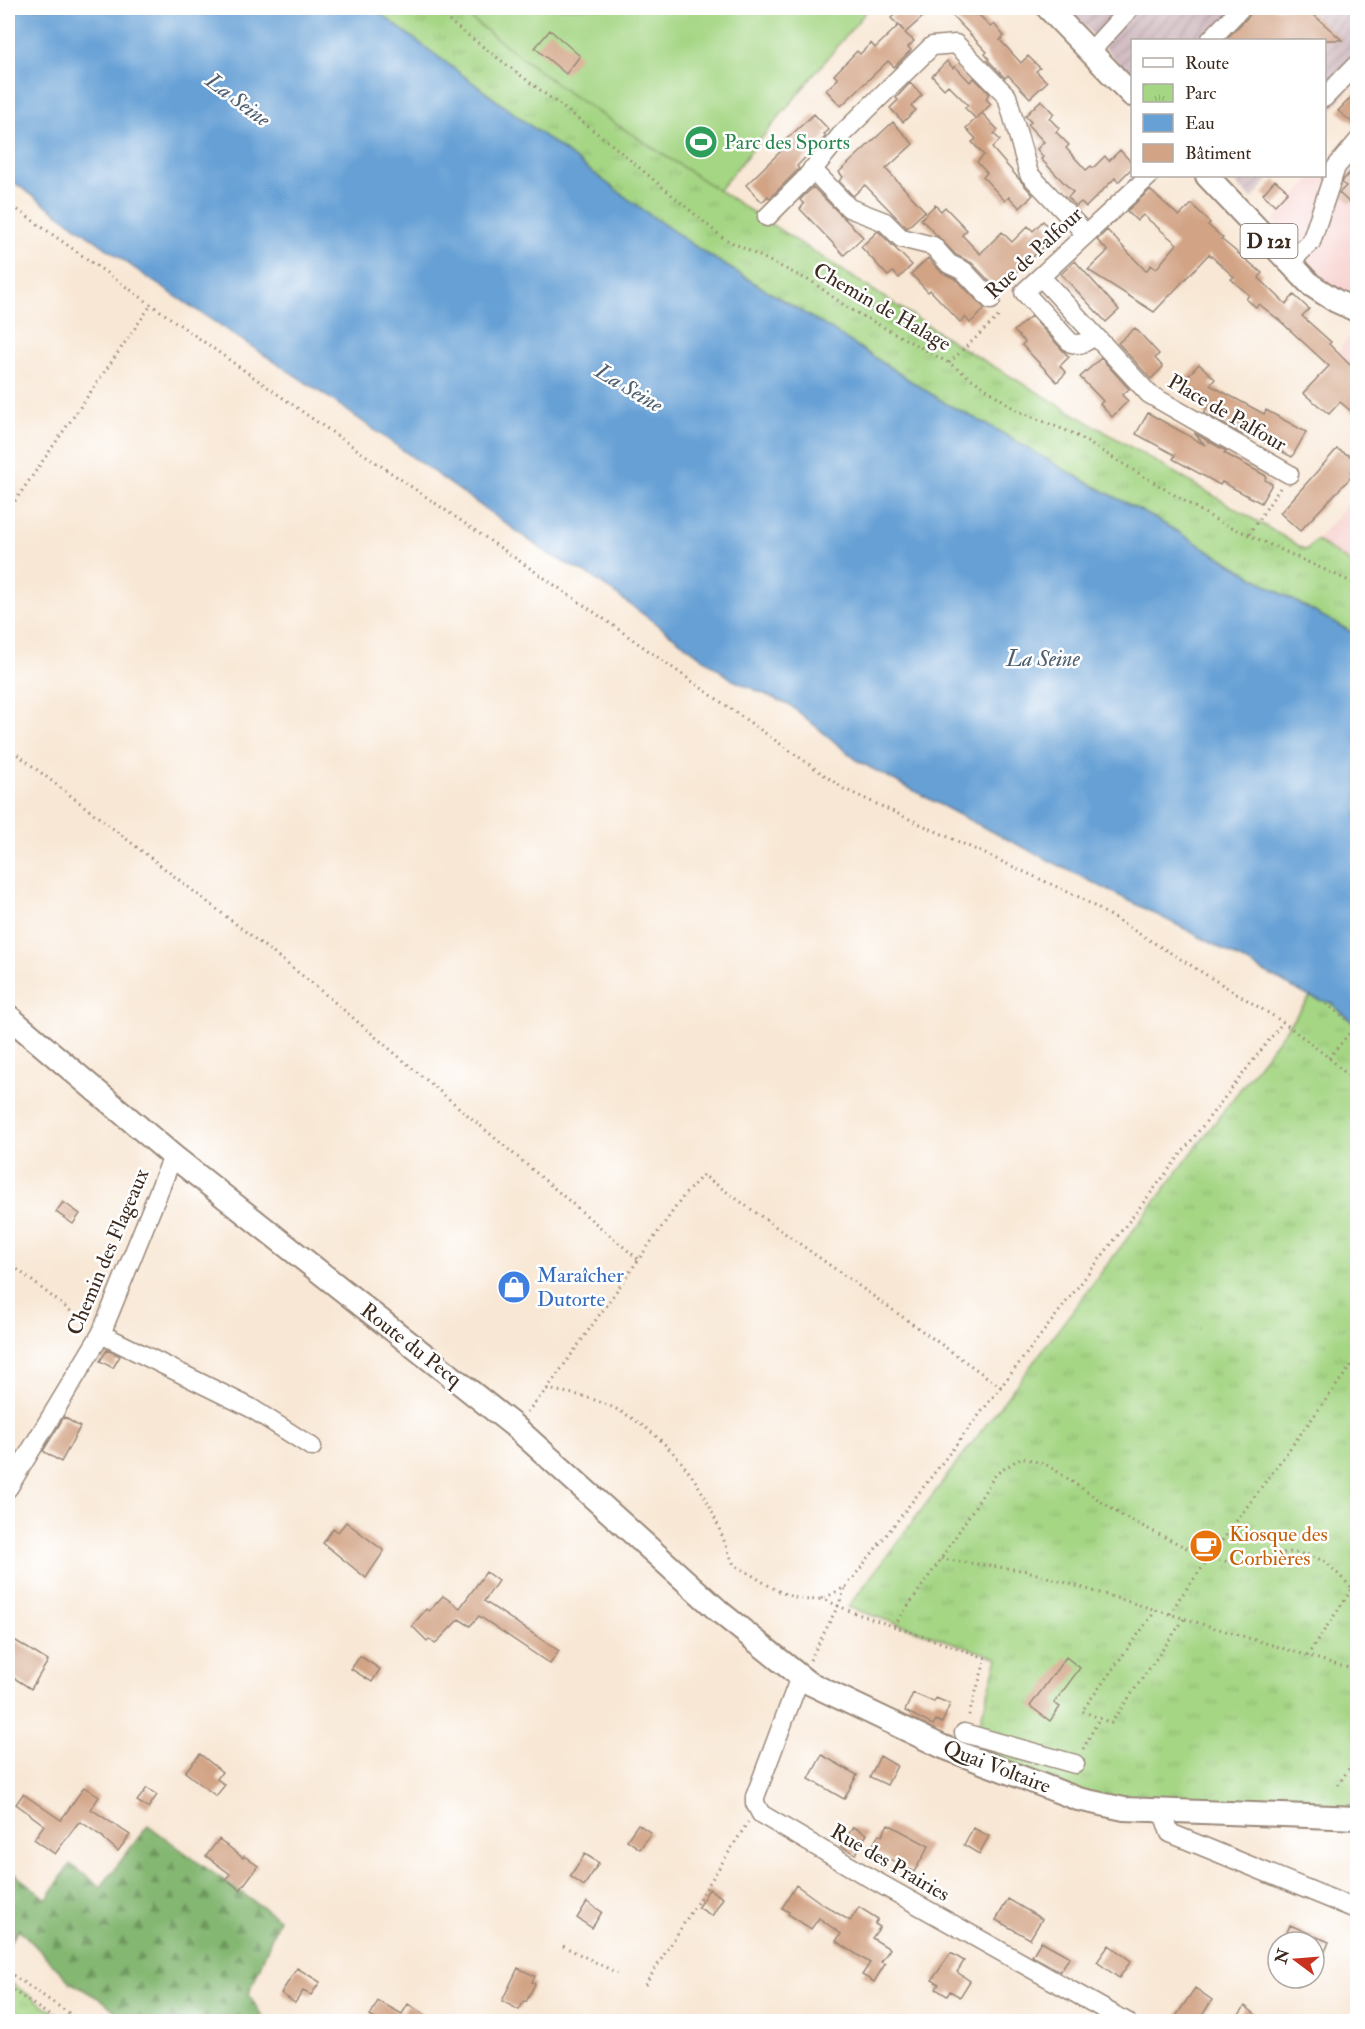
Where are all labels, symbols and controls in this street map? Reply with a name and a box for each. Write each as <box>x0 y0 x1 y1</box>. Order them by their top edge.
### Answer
legend <box>1131 39 1326 177</box>
text: Route <box>1185 52 1229 75</box>
water label: La Seine <box>199 66 276 134</box>
text: Parc <box>1185 82 1216 105</box>
text: Eau <box>1185 112 1215 135</box>
sports icon: Parc des Sports <box>683 124 719 160</box>
place label: Parc des Sports <box>724 129 850 156</box>
text: Bâtiment <box>1185 142 1251 165</box>
street label: Rue de Palfour <box>980 201 1089 305</box>
road number: D 121 <box>1240 224 1298 258</box>
street label: Chemin de Halage <box>808 257 956 358</box>
water label: La Seine <box>589 357 668 419</box>
street label: Place de Palfour <box>1163 368 1291 458</box>
water label: La Seine <box>1005 645 1081 673</box>
street label: Chemin des Flageaux <box>61 1164 155 1339</box>
place label: Maraîcher Dutorte <box>537 1262 624 1313</box>
shop icon: Maraîcher Dutorte <box>496 1269 532 1305</box>
street label: Route du Pecq <box>355 1297 467 1393</box>
place label: Kiosque des Corbières <box>1229 1521 1328 1572</box>
cafe icon: Kiosque des Corbières <box>1188 1528 1224 1564</box>
street label: Quai Voltaire <box>939 1734 1055 1800</box>
street label: Rue des Prairies <box>826 1818 954 1908</box>
north arrow <box>1266 1930 1326 1990</box>
text: N <box>1271 1946 1294 1967</box>

